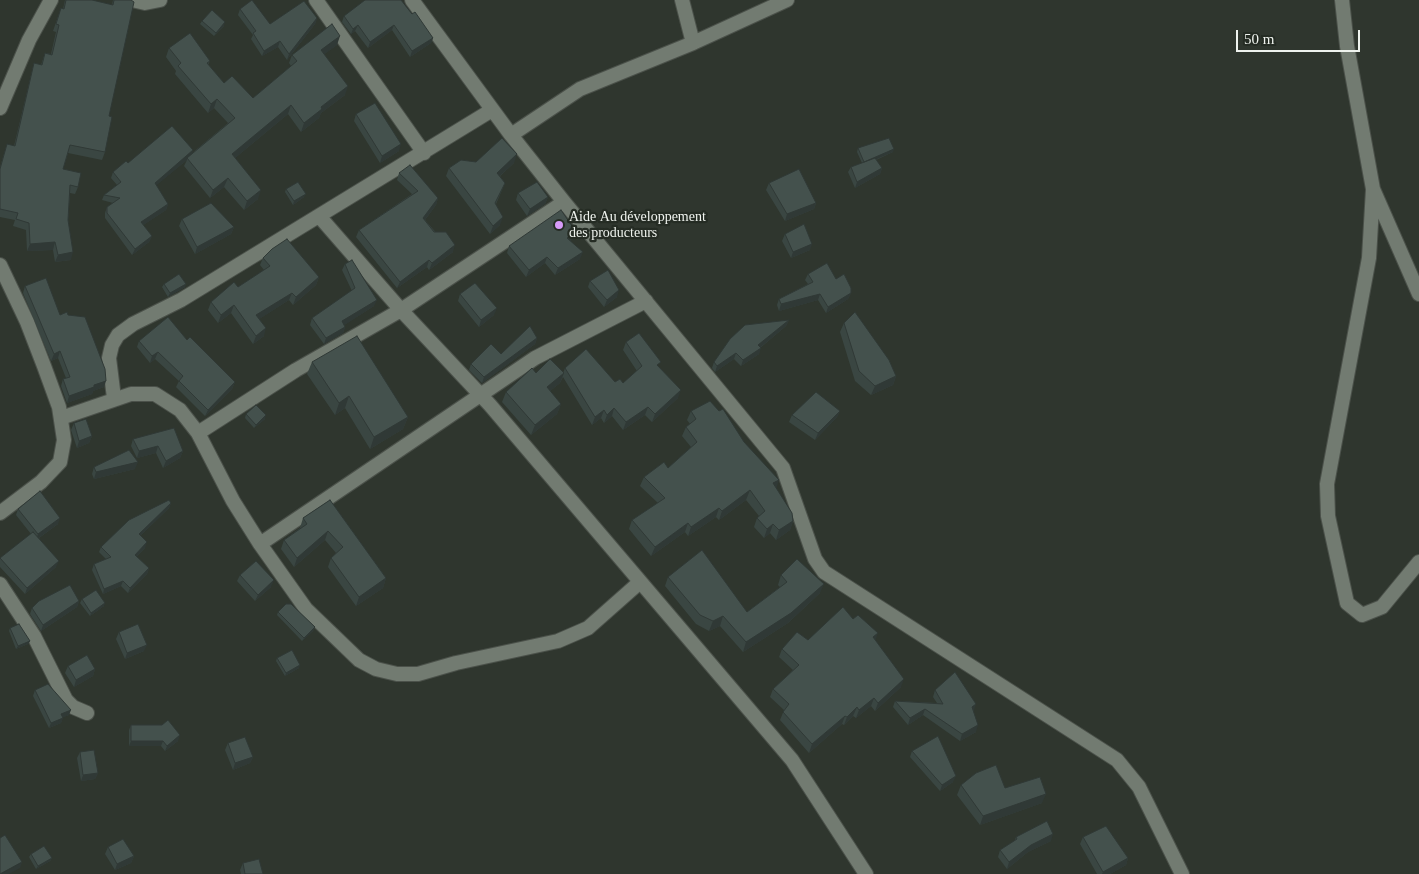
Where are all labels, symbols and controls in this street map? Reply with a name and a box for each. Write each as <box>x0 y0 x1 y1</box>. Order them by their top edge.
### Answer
scale bar <box>1239 20 1363 52</box>
text: 50 m <box>1244 31 1274 47</box>
place label: Aide Au développement des producteurs <box>569 209 706 242</box>
marker: Aide Au développement des producteurs <box>553 219 565 231</box>

